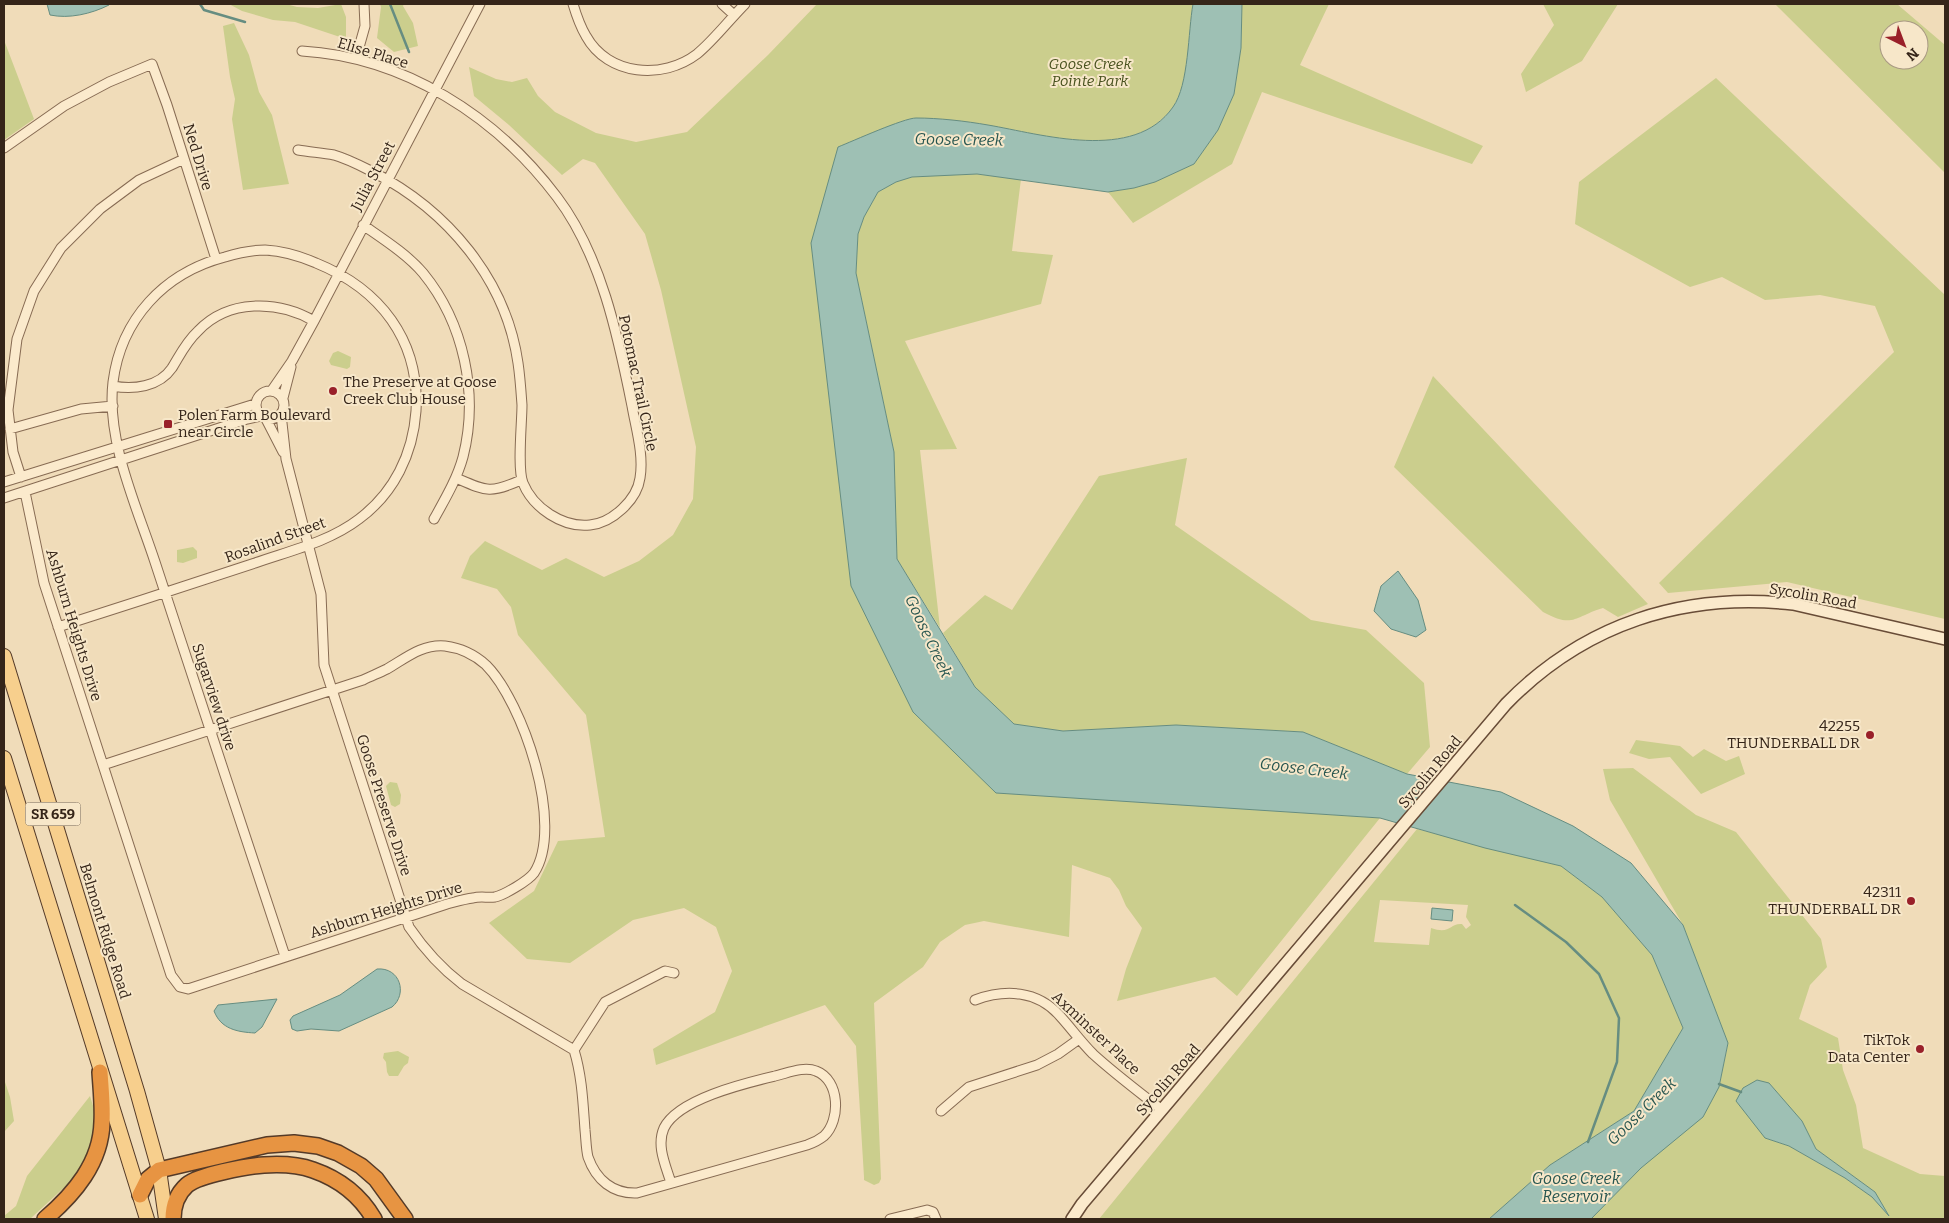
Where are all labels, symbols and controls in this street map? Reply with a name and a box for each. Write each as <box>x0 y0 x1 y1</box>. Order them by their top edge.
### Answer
north arrow <box>1879 20 1929 70</box>
street label: Elise Place <box>335 34 411 72</box>
text: N <box>1903 44 1922 64</box>
park label: Goose Creek Pointe Park <box>1048 55 1132 90</box>
street label: Ned Drive <box>179 122 217 192</box>
water label: Goose Creek <box>915 129 1004 150</box>
street label: Julia Street <box>347 138 399 215</box>
street label: Potomac Trail Circle <box>615 313 661 453</box>
place label: The Preserve at Goose Creek Club House <box>343 373 497 408</box>
marker: The Preserve at Goose Creek Club House <box>327 385 339 397</box>
place label: Polen Farm Boulevard near Circle <box>178 406 331 441</box>
marker: Polen Farm Boulevard near Circle <box>162 418 174 430</box>
street label: Rosalind Street <box>222 513 328 567</box>
street label: Ashburn Heights Drive <box>42 547 106 703</box>
street label: Sycolin Road <box>1768 579 1858 613</box>
water label: Goose Creek <box>901 592 956 681</box>
street label: Sugarview drive <box>188 641 240 753</box>
place label: 42255 THUNDERBALL DR <box>1727 717 1860 752</box>
marker: 42255 THUNDERBALL DR <box>1864 729 1876 741</box>
street label: Goose Preserve Drive <box>353 732 415 878</box>
street label: Sycolin Road <box>1395 732 1465 812</box>
water label: Goose Creek <box>1259 754 1349 783</box>
road number: SR 659 <box>26 802 80 826</box>
street label: Belmont Ridge Road <box>76 861 134 1001</box>
street label: Ashburn Heights Drive <box>308 878 464 942</box>
place label: 42311 THUNDERBALL DR <box>1768 883 1901 918</box>
marker: 42311 THUNDERBALL DR <box>1905 895 1917 907</box>
street label: Axminster Place <box>1048 988 1144 1078</box>
place label: TikTok Data Center <box>1828 1031 1910 1066</box>
street label: Sycolin Road <box>1132 1041 1204 1119</box>
marker: TikTok Data Center <box>1914 1043 1926 1055</box>
water label: Goose Creek <box>1603 1074 1680 1149</box>
water label: Goose Creek Reservoir <box>1532 1169 1621 1206</box>

